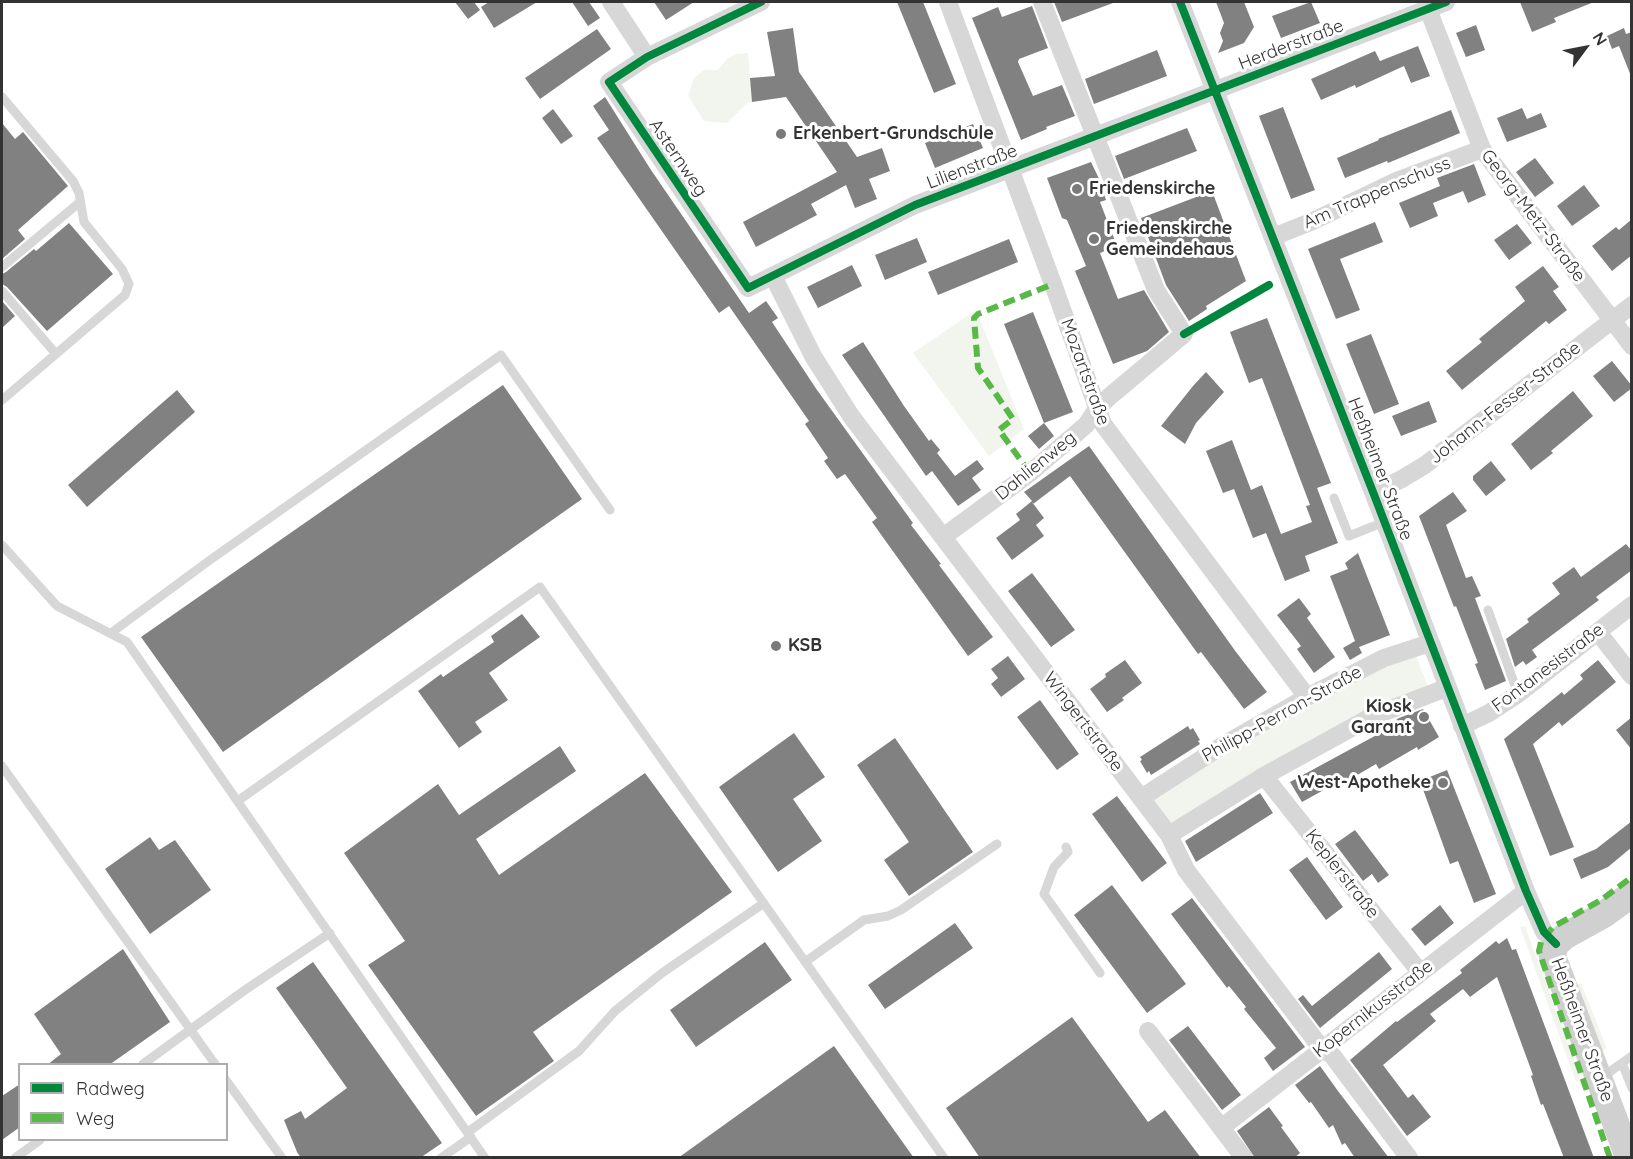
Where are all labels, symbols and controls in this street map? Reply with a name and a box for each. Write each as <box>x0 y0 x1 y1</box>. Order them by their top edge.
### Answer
street label: Herderstraße <box>1235 15 1347 75</box>
north arrow <box>1555 18 1615 78</box>
text: N <box>1589 28 1612 49</box>
street label: Asternweg <box>644 115 712 201</box>
place label: Erkenbert-Grundschule <box>793 123 994 145</box>
marker: Erkenbert-Grundschule <box>774 127 788 141</box>
street label: Lilienstraße <box>924 140 1020 194</box>
street label: Georg-Metz-Straße <box>1476 146 1590 286</box>
street label: Am Trappenschuss <box>1300 152 1454 234</box>
place label: Friedenskirche <box>1089 178 1215 200</box>
marker: Friedenskirche <box>1070 182 1084 196</box>
place label: Friedenskirche Gemeindehaus <box>1106 218 1234 260</box>
marker: Friedenskirche Gemeindehaus <box>1087 232 1101 246</box>
street label: Mozartstraße <box>1056 316 1114 428</box>
street label: Johann-Fesser-Straße <box>1425 337 1585 469</box>
street label: Heßheimer Straße <box>1343 394 1417 544</box>
street label: Dahlienweg <box>991 427 1081 505</box>
street label: Fontanesistraße <box>1488 619 1608 717</box>
place label: KSB <box>788 635 822 657</box>
marker: KSB <box>769 639 783 653</box>
street label: Philipp-Perron-Straße <box>1198 661 1366 767</box>
street label: Wingertstraße <box>1038 668 1128 776</box>
place label: Kiosk Garant <box>1351 696 1412 738</box>
marker: Kiosk Garant <box>1417 710 1431 724</box>
place label: West-Apotheke <box>1297 772 1431 794</box>
marker: West-Apotheke <box>1436 776 1450 790</box>
street label: Keplerstraße <box>1301 825 1383 923</box>
street label: Kopernikusstraße <box>1309 955 1437 1063</box>
street label: Heßheimer Straße <box>1546 955 1618 1105</box>
legend <box>18 1063 228 1141</box>
text: Radweg <box>76 1077 145 1100</box>
text: Weg <box>76 1107 114 1130</box>

